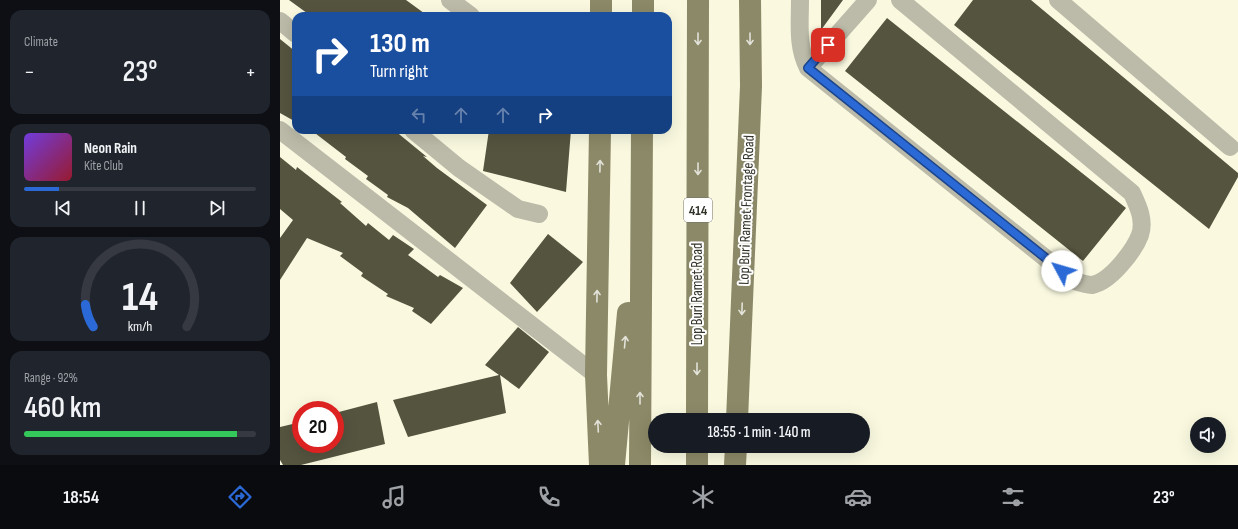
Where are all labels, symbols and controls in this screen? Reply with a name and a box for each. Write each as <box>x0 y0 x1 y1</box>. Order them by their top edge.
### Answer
text: 130 m <box>370 27 430 60</box>
icon: right <box>304 28 356 80</box>
pin <box>811 28 845 62</box>
one-way arrow <box>694 32 702 45</box>
one-way arrow <box>746 32 754 45</box>
text: Climate <box>24 34 58 50</box>
icon: arrive <box>817 34 839 56</box>
text: 23° <box>122 54 158 90</box>
text: − <box>24 59 35 86</box>
text: + <box>245 59 256 86</box>
text: Turn right <box>370 61 428 82</box>
icon: left <box>408 104 430 126</box>
icon: ahead <box>450 104 472 126</box>
icon: ahead <box>492 104 514 126</box>
icon: right <box>534 104 556 126</box>
street label: Lop Buri Ramet Frontage Road <box>734 135 759 285</box>
text: Neon Rain <box>84 139 137 158</box>
text: Kite Club <box>84 158 123 174</box>
one-way arrow <box>596 160 603 173</box>
one-way arrow <box>694 162 702 175</box>
icon: previous <box>52 197 74 219</box>
icon: pause <box>129 197 151 219</box>
icon: next <box>206 197 228 219</box>
road number: 414 <box>684 198 712 222</box>
street label: Lop Buri Ramet Road <box>688 243 707 345</box>
position arrow <box>1041 250 1083 292</box>
text: 14 <box>122 273 158 322</box>
one-way arrow <box>593 290 601 303</box>
one-way arrow <box>738 302 745 315</box>
text: km/h <box>128 318 152 335</box>
one-way arrow <box>622 336 629 349</box>
one-way arrow <box>693 362 701 375</box>
text: Range · 92% <box>24 370 78 386</box>
text: 460 km <box>24 390 101 426</box>
one-way arrow <box>636 392 644 405</box>
speed limit sign: 20 <box>292 401 344 453</box>
map controls <box>1190 417 1226 453</box>
button: sound <box>1190 417 1226 453</box>
one-way arrow <box>594 420 602 433</box>
text: 18:55 · 1 min · 140 m <box>707 423 811 442</box>
icon: directions <box>226 483 254 511</box>
icon: music <box>380 483 408 511</box>
icon: phone <box>535 483 563 511</box>
icon: climate <box>689 483 717 511</box>
icon: car <box>844 483 872 511</box>
icon: filters <box>999 483 1027 511</box>
text: 18:54 <box>63 487 99 508</box>
text: 23° <box>1153 487 1175 508</box>

